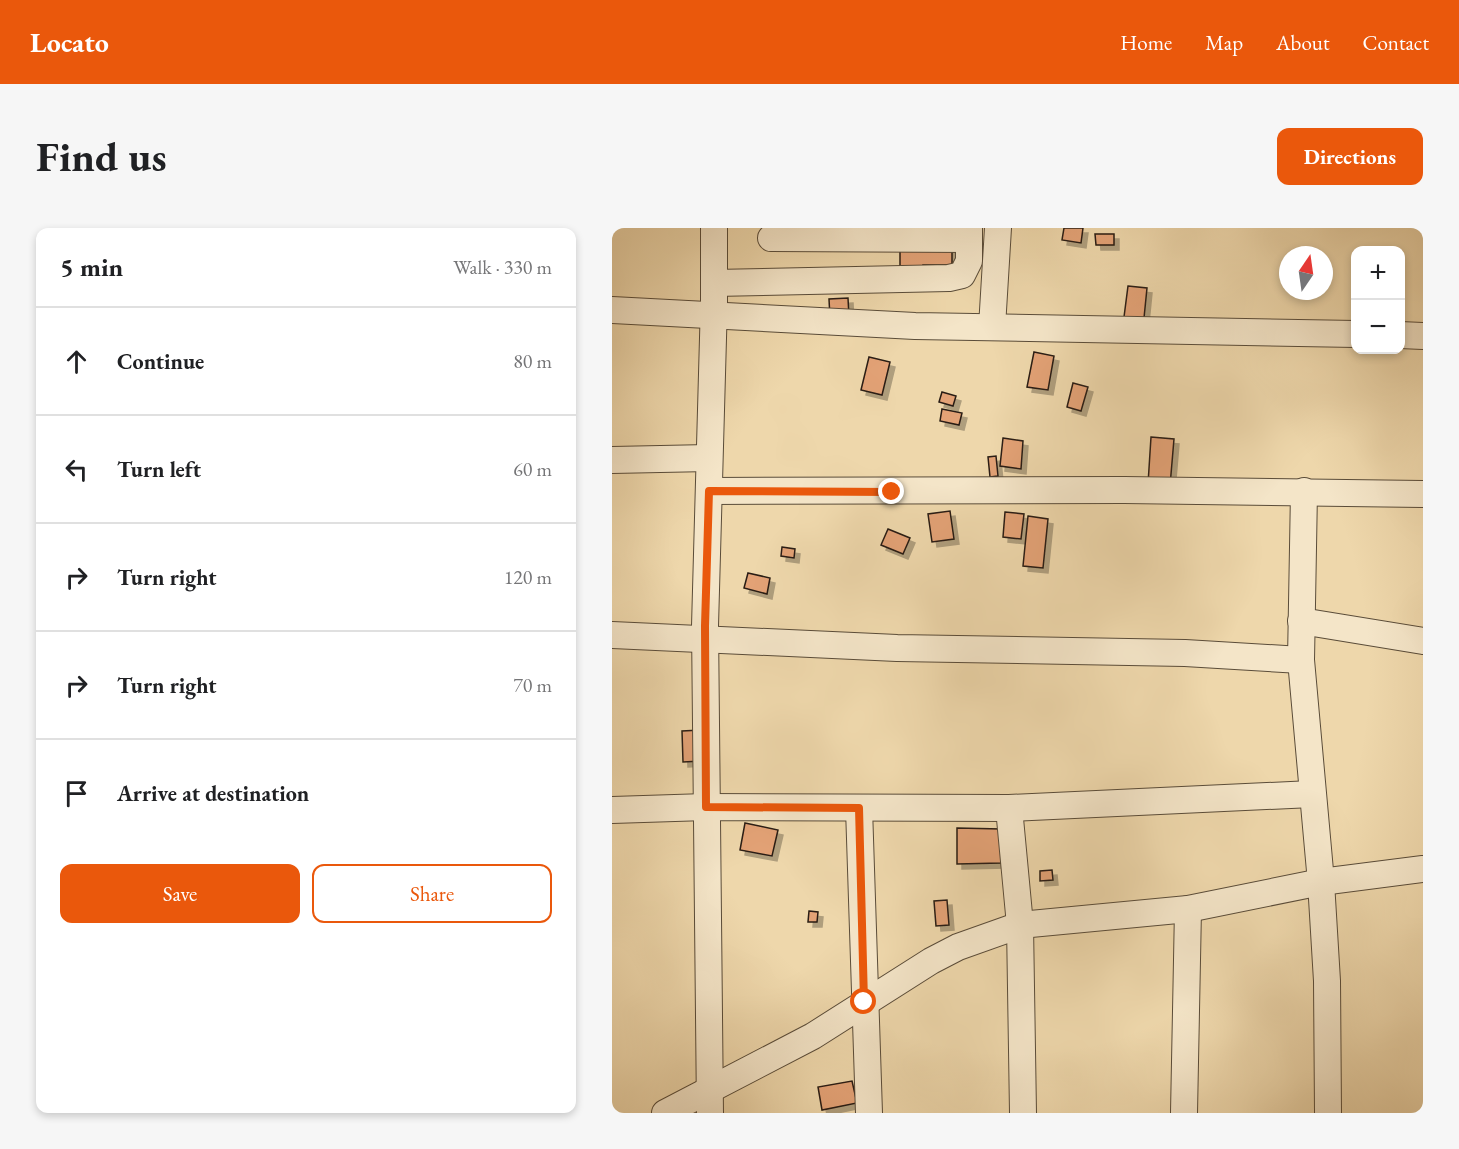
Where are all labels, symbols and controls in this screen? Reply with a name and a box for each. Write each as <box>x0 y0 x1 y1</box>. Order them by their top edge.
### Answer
text: Locato <box>30 24 109 60</box>
text: Home <box>1120 29 1172 56</box>
text: Map <box>1205 29 1243 56</box>
text: About <box>1276 29 1329 56</box>
text: Contact <box>1362 29 1429 56</box>
button: Directions <box>1277 128 1423 185</box>
text: Find us <box>36 129 167 184</box>
north arrow <box>1279 246 1333 300</box>
map controls <box>1351 246 1405 354</box>
button: + <box>1351 246 1405 300</box>
text: 5 min <box>60 250 123 284</box>
text: Walk · 330 m <box>453 254 552 280</box>
button: − <box>1351 300 1405 354</box>
icon: ahead <box>60 345 93 378</box>
text: Continue <box>117 347 204 376</box>
text: 80 m <box>513 348 552 374</box>
icon: left <box>60 453 93 486</box>
text: Turn left <box>117 455 201 484</box>
text: 60 m <box>513 456 552 482</box>
route end <box>878 478 904 504</box>
icon: right <box>60 561 93 594</box>
text: Turn right <box>117 563 216 592</box>
text: 120 m <box>504 564 552 590</box>
icon: right <box>60 669 93 702</box>
text: Turn right <box>117 671 216 700</box>
text: 70 m <box>513 672 552 698</box>
icon: arrive <box>60 777 93 810</box>
text: Arrive at destination <box>117 779 309 808</box>
button: Save <box>60 864 300 923</box>
button: Share <box>312 864 552 923</box>
route start <box>850 988 876 1014</box>

